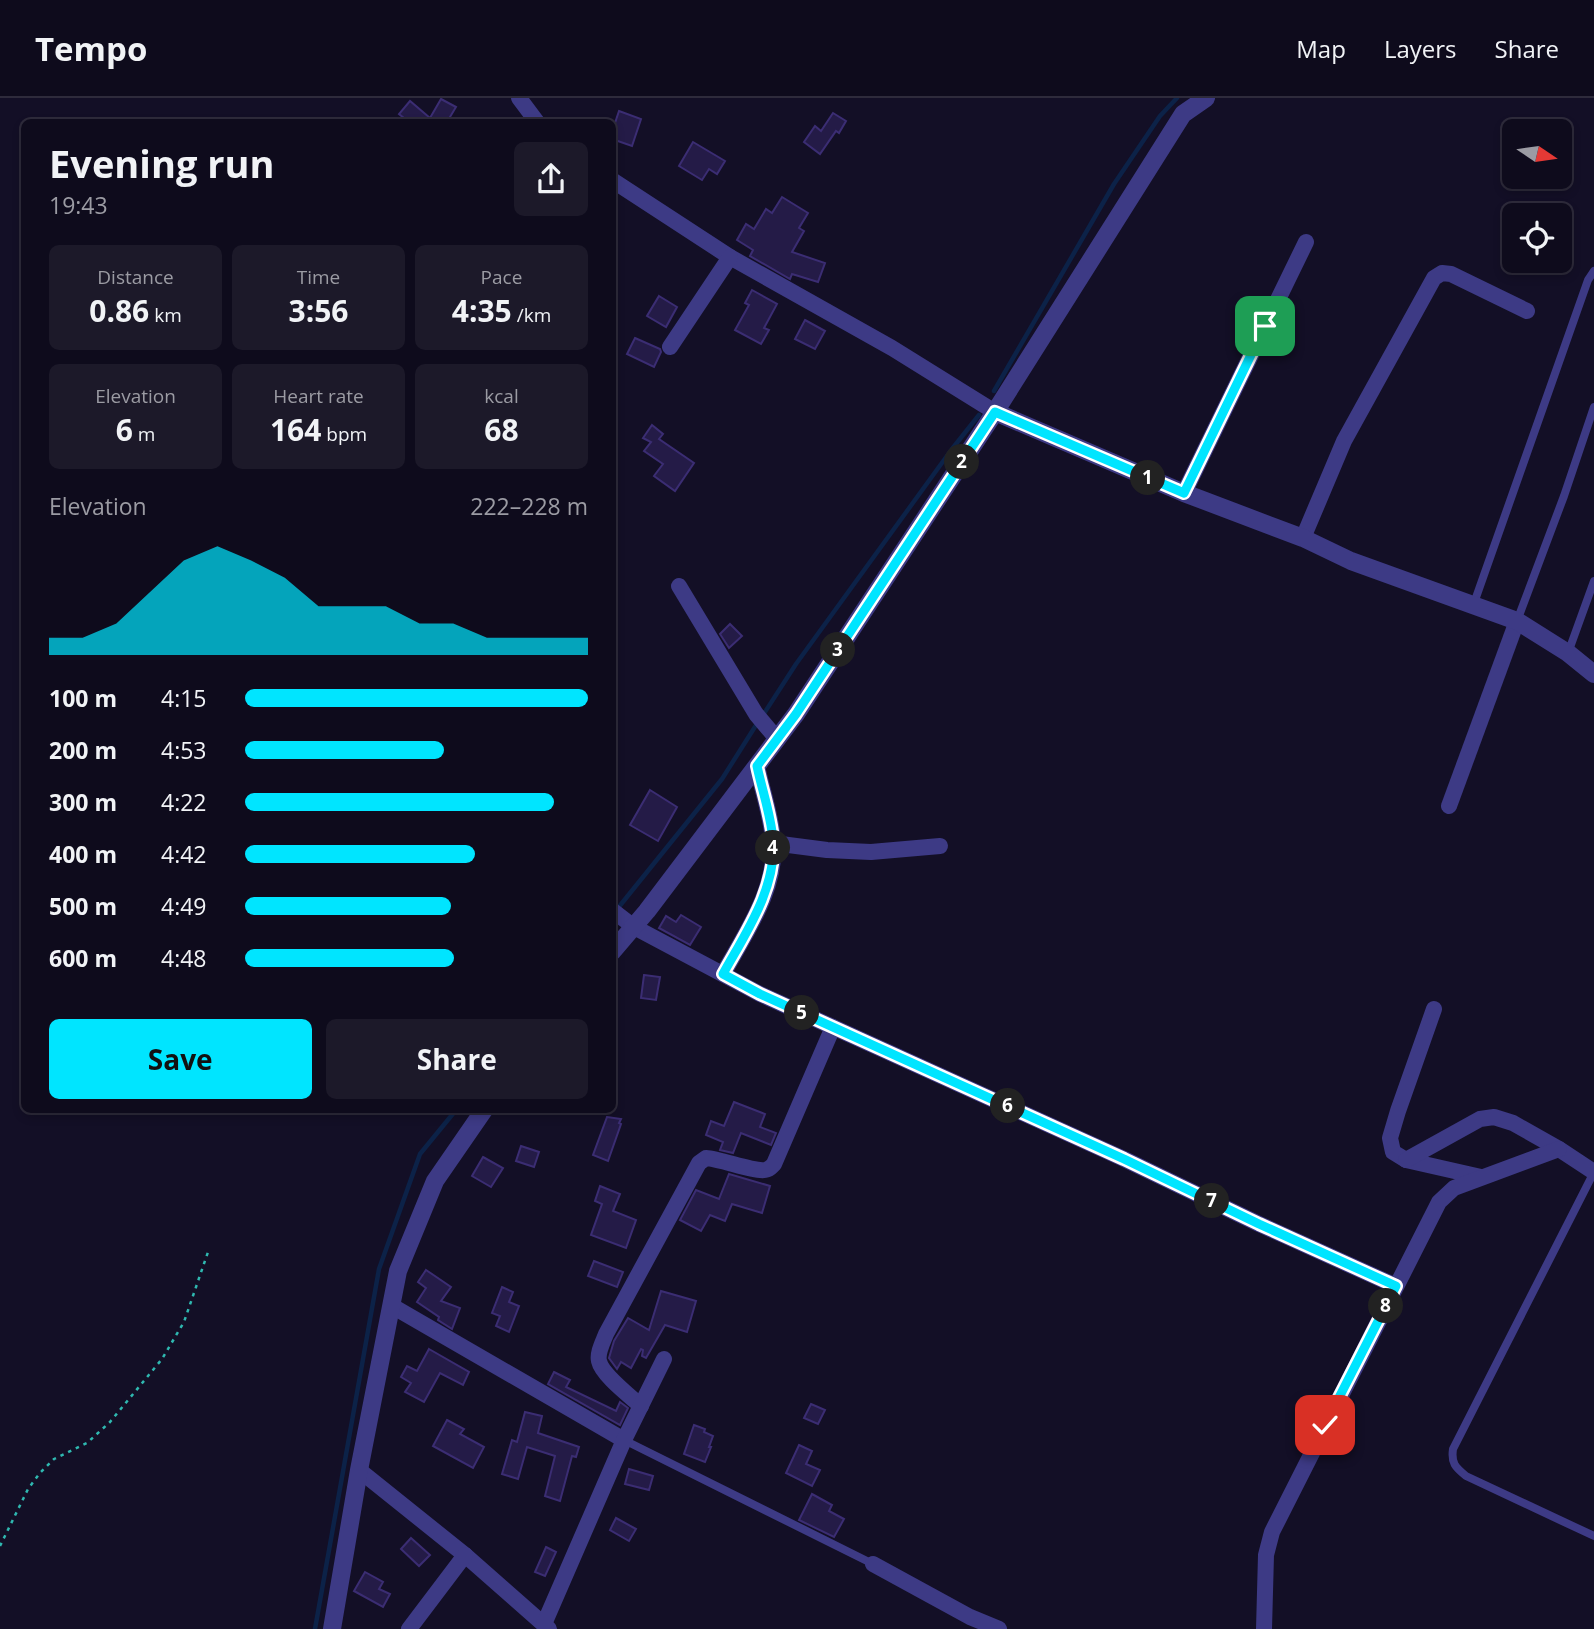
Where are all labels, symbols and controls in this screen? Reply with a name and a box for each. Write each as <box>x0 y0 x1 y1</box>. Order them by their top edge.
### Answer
text: Tempo <box>35 26 147 71</box>
text: Map <box>1296 32 1346 65</box>
text: Layers <box>1384 32 1457 65</box>
text: Share <box>1495 32 1559 65</box>
north arrow <box>1502 119 1572 189</box>
map controls <box>1502 119 1572 273</box>
text: Evening run <box>49 137 274 189</box>
button: share <box>514 142 588 216</box>
text: 19:43 <box>49 189 108 221</box>
button: locate <box>1502 203 1572 273</box>
text: Distance <box>97 264 174 290</box>
text: Time <box>297 264 340 290</box>
text: Pace <box>481 264 522 290</box>
text: 0.86 <box>89 290 149 331</box>
text: 3:56 <box>288 290 349 331</box>
text: 4:35 <box>452 290 512 331</box>
pin <box>1235 296 1295 356</box>
text: km <box>149 302 182 328</box>
text: /km <box>512 302 551 328</box>
icon: arrive <box>1246 307 1284 345</box>
text: Elevation <box>95 383 176 409</box>
text: Heart rate <box>273 383 364 409</box>
text: kcal <box>484 383 519 409</box>
text: 6 <box>116 409 133 450</box>
text: 164 <box>270 409 321 450</box>
text: 68 <box>484 409 519 450</box>
text: m <box>133 421 155 447</box>
text: bpm <box>321 421 367 447</box>
pin: 2 <box>944 444 979 480</box>
text: 2 <box>956 448 967 474</box>
pin: 1 <box>1130 460 1166 496</box>
text: 1 <box>1142 464 1153 490</box>
text: Elevation <box>49 490 147 522</box>
text: 222–228 m <box>470 490 588 522</box>
pin: 3 <box>820 632 856 668</box>
text: 3 <box>832 636 843 662</box>
text: 100 m <box>49 682 117 714</box>
text: 4:15 <box>161 682 207 714</box>
text: 200 m <box>49 734 117 766</box>
text: 4:53 <box>161 734 207 766</box>
text: 300 m <box>49 786 117 818</box>
text: 4:22 <box>161 786 207 818</box>
pin: 4 <box>756 830 790 866</box>
text: 4 <box>767 834 778 860</box>
text: 400 m <box>49 838 117 870</box>
text: 4:42 <box>161 838 207 870</box>
text: 500 m <box>49 890 117 922</box>
text: 4:49 <box>161 890 207 922</box>
text: 600 m <box>49 942 117 974</box>
text: 4:48 <box>161 942 207 974</box>
pin: 5 <box>784 996 820 1030</box>
text: 5 <box>796 999 807 1025</box>
button: Save <box>49 1019 312 1099</box>
button: Share <box>326 1019 588 1099</box>
pin: 6 <box>990 1088 1026 1124</box>
text: 6 <box>1002 1092 1013 1118</box>
pin: 7 <box>1194 1184 1230 1218</box>
text: 7 <box>1206 1187 1217 1213</box>
pin: 8 <box>1368 1288 1404 1324</box>
text: 8 <box>1380 1292 1391 1318</box>
pin <box>1295 1395 1355 1455</box>
icon: check <box>1306 1406 1344 1444</box>

